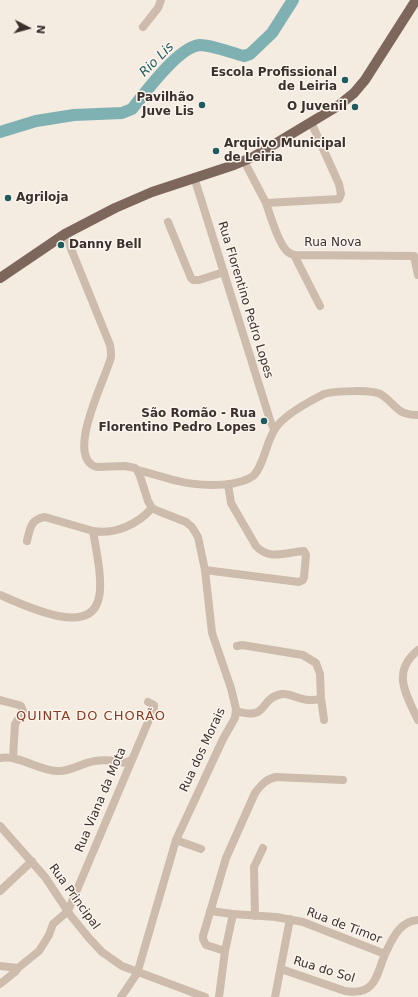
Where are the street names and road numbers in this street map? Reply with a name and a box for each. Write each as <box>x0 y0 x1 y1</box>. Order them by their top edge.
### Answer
street label: Rua Florentino Pedro Lopes <box>214 220 276 380</box>
street label: Rua Nova <box>304 236 362 250</box>
street label: Rua dos Morais <box>177 706 229 794</box>
street label: Rua Viana da Mota <box>72 745 130 855</box>
street label: Rua Principal <box>45 861 103 933</box>
street label: Rua de Timor <box>304 905 384 947</box>
street label: Rua do Sol <box>291 954 357 986</box>

